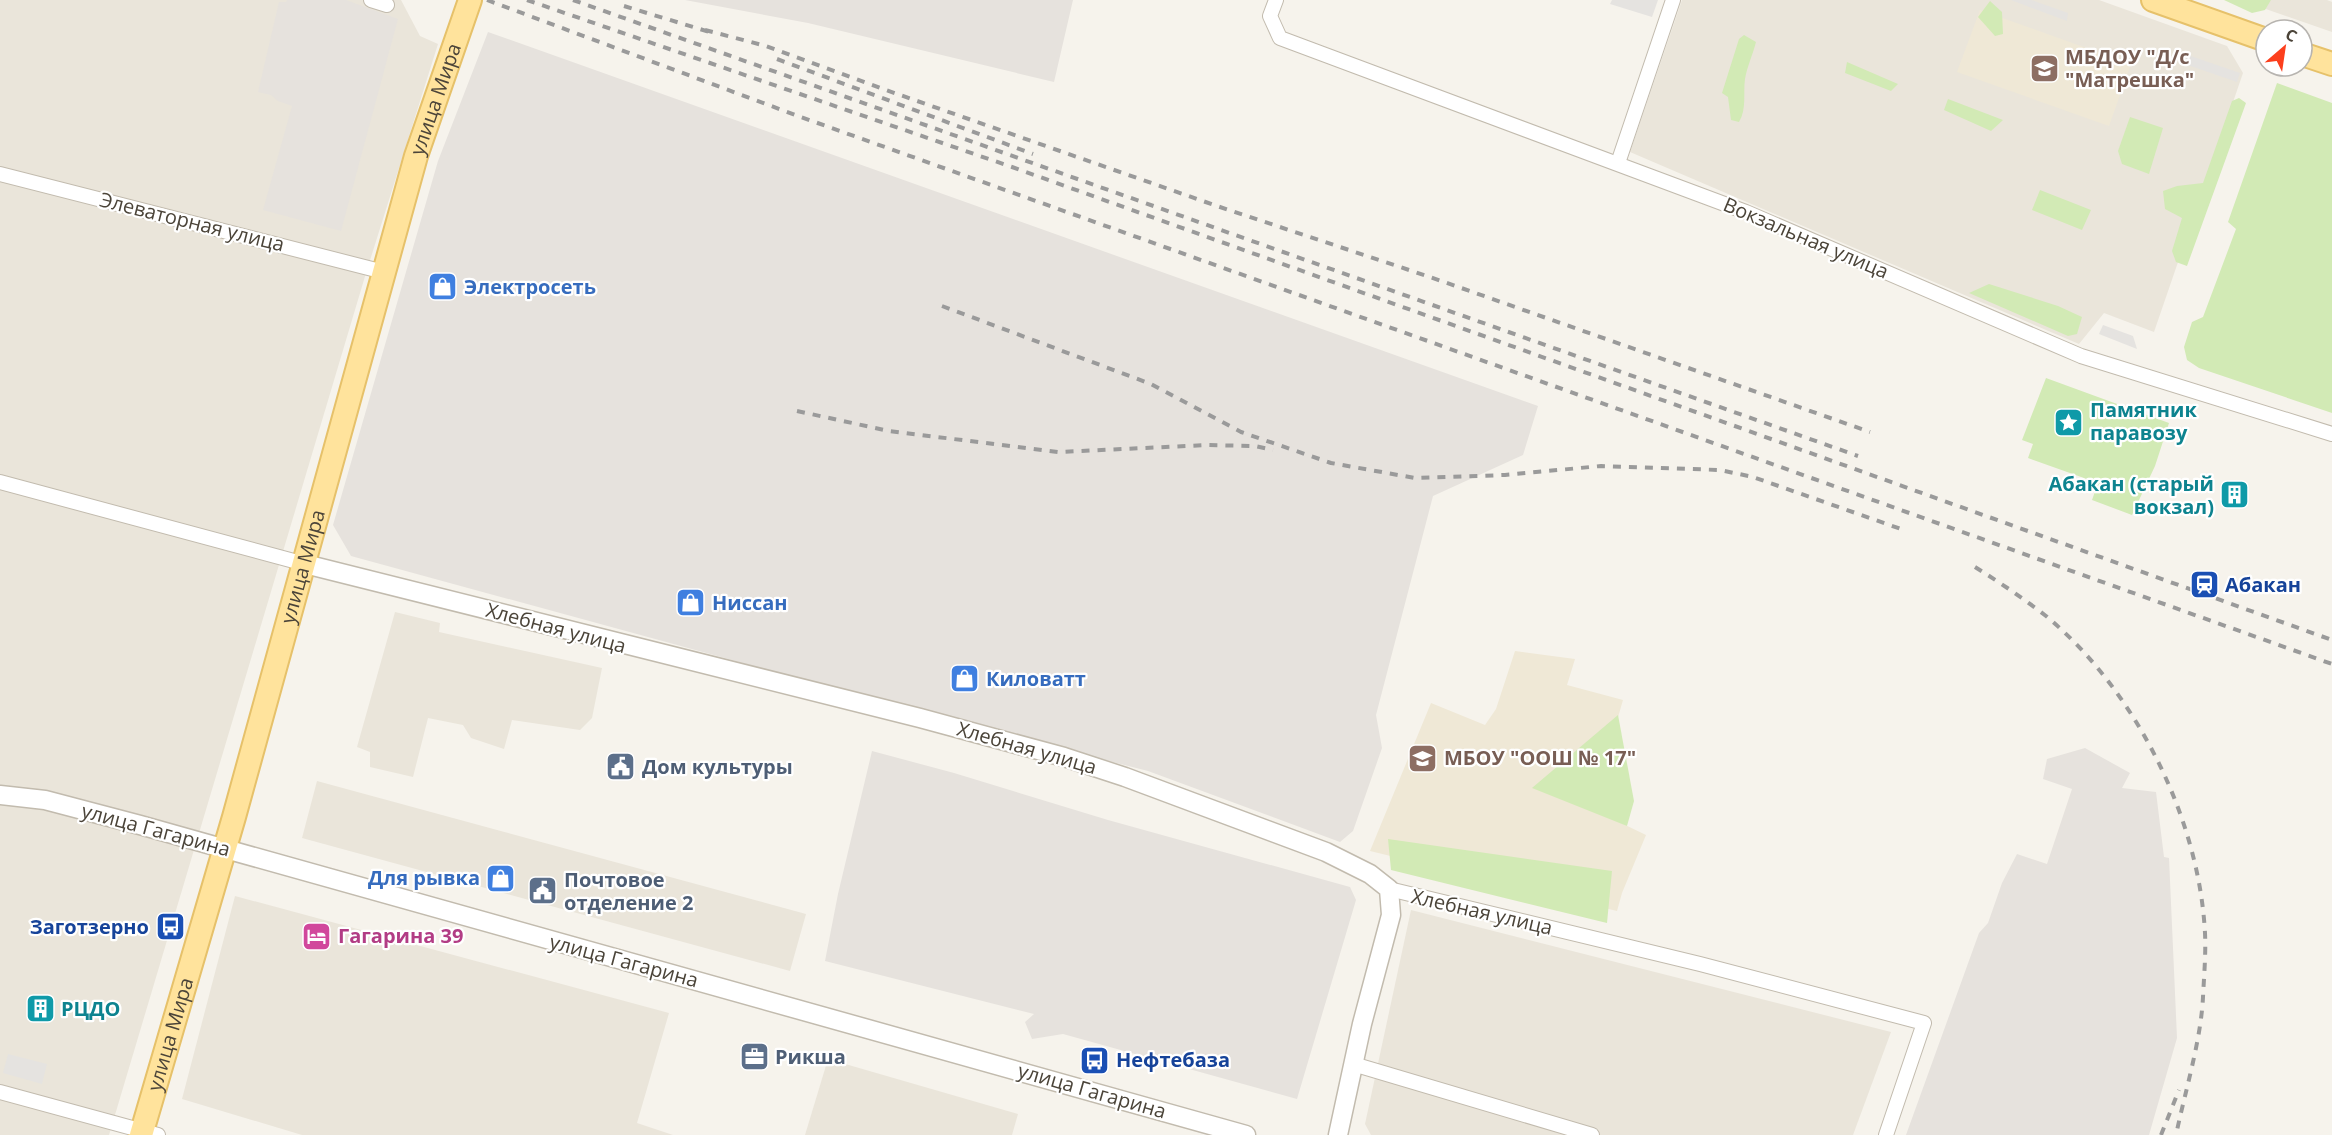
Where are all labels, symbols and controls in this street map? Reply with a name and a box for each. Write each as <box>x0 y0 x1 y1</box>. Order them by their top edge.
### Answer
north arrow <box>2254 18 2314 78</box>
text: С <box>2281 23 2301 47</box>
street label: улица Мира <box>403 39 467 159</box>
place label: МБДОУ "Д/с "Матрешка" <box>2065 43 2194 93</box>
school or university icon: МБДОУ "Д/с "Матрешка" <box>2028 52 2060 84</box>
street label: Элеваторная улица <box>97 186 287 258</box>
street label: Вокзальная улица <box>1719 190 1893 285</box>
shop icon: Электросеть <box>427 271 459 303</box>
place label: Электросеть <box>464 273 596 300</box>
place label: Памятник паравозу <box>2090 396 2197 446</box>
place icon: Памятник паравозу <box>2053 406 2085 438</box>
place label: Абакан (старый вокзал) <box>2049 470 2214 520</box>
building icon: Абакан (старый вокзал) <box>2219 479 2251 511</box>
street label: улица Мира <box>274 506 331 627</box>
station icon: Абакан <box>2188 569 2220 601</box>
place label: Абакан <box>2225 571 2301 598</box>
shop icon: Ниссан <box>675 587 707 619</box>
place label: Ниссан <box>712 589 788 616</box>
street label: Хлебная улица <box>483 596 629 659</box>
shop icon: Киловатт <box>949 663 981 695</box>
place label: Киловатт <box>986 665 1086 692</box>
street label: Хлебная улица <box>954 715 1100 780</box>
school or university icon: МБОУ "ООШ № 17" <box>1407 742 1439 774</box>
place label: МБОУ "ООШ № 17" <box>1444 744 1636 771</box>
public building icon: Дом культуры <box>605 751 637 783</box>
place label: Дом культуры <box>642 753 793 780</box>
street label: улица Гагарина <box>79 797 234 862</box>
shop icon: Для рывка <box>485 862 517 894</box>
place label: Для рывка <box>368 864 480 891</box>
place label: Почтовое отделение 2 <box>564 866 693 916</box>
public building icon: Почтовое отделение 2 <box>527 875 559 907</box>
street label: Хлебная улица <box>1409 882 1555 941</box>
bus stop icon: Заготзерно <box>154 911 186 943</box>
place label: Заготзерно <box>30 913 149 940</box>
hotel icon: Гагарина 39 <box>301 920 333 952</box>
place label: Гагарина 39 <box>338 922 463 949</box>
street label: улица Гагарина <box>547 928 702 993</box>
street label: улица Мира <box>141 974 199 1094</box>
building icon: РЦДО <box>24 993 56 1025</box>
place label: РЦДО <box>61 995 120 1022</box>
office icon: Рикша <box>738 1041 770 1073</box>
place label: Рикша <box>775 1043 846 1070</box>
bus stop icon: Нефтебаза <box>1079 1044 1111 1076</box>
place label: Нефтебаза <box>1116 1046 1230 1073</box>
street label: улица Гагарина <box>1015 1056 1169 1125</box>

